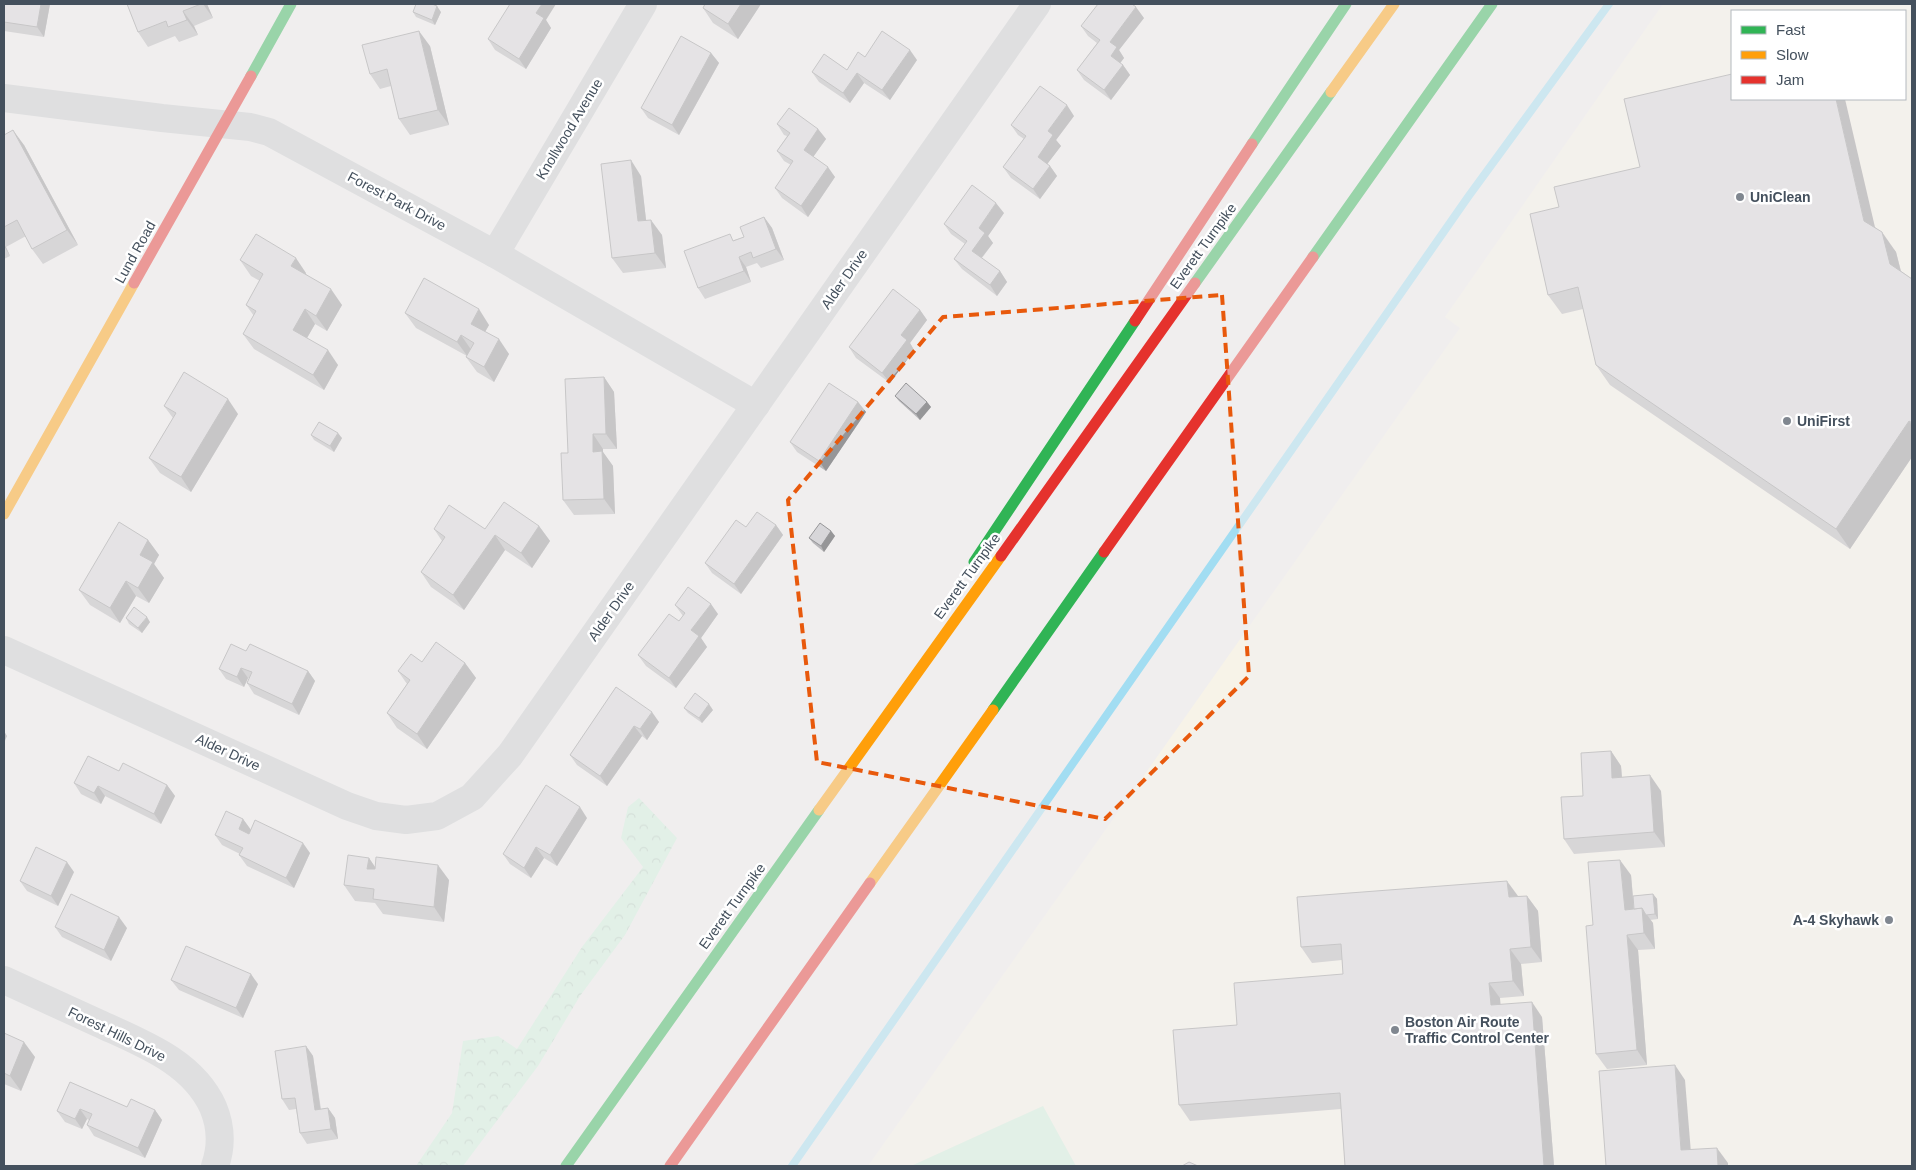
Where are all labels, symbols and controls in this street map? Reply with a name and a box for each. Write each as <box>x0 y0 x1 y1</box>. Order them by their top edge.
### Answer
legend <box>1731 10 1906 100</box>
text: Fast <box>1776 21 1806 38</box>
text: Slow <box>1776 46 1809 63</box>
text: Jam <box>1776 71 1804 88</box>
street label: Knollwood Avenue <box>533 75 606 182</box>
street label: Forest Park Drive <box>345 168 449 234</box>
place label: UniClean <box>1750 189 1811 205</box>
marker: UniClean <box>1734 191 1746 203</box>
street label: Everett Turnpike <box>1167 200 1240 292</box>
street label: Lund Road <box>111 218 159 286</box>
street label: Alder Drive <box>818 246 871 312</box>
place label: UniFirst <box>1797 413 1850 429</box>
marker: UniFirst <box>1781 415 1793 427</box>
street label: Everett Turnpike <box>931 530 1004 622</box>
street label: Alder Drive <box>585 578 638 644</box>
street label: Alder Drive <box>193 730 263 774</box>
street label: Everett Turnpike <box>696 860 769 952</box>
place label: A-4 Skyhawk <box>1793 912 1879 928</box>
marker: A-4 Skyhawk <box>1883 914 1895 926</box>
street label: Forest Hills Drive <box>66 1003 169 1065</box>
place label: Boston Air Route Traffic Control Center <box>1405 1014 1549 1046</box>
marker: Boston Air Route Traffic Control Center <box>1389 1024 1401 1036</box>

